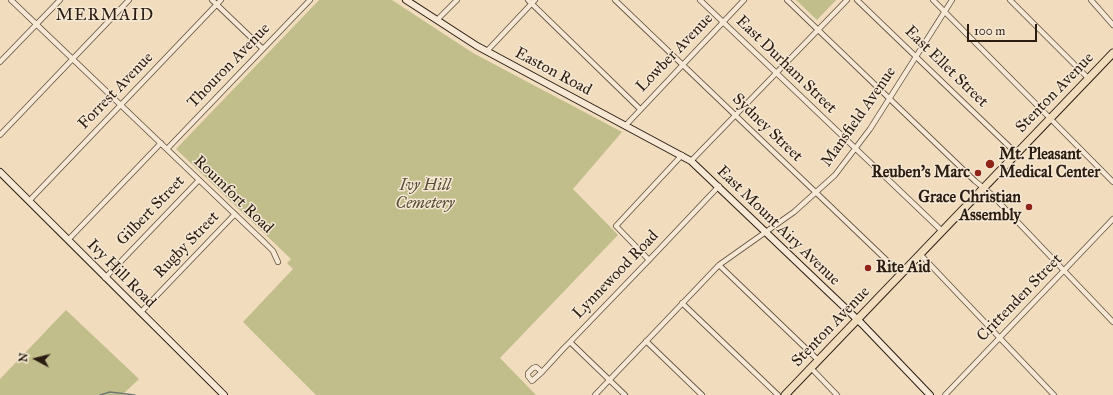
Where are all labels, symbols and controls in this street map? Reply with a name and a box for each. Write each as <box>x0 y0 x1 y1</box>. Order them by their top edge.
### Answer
district label: MERMAID <box>56 6 154 26</box>
street label: Lowber Avenue <box>633 10 717 96</box>
street label: East Durham Street <box>732 12 840 118</box>
scale bar <box>969 16 1039 42</box>
street label: Thouron Avenue <box>184 19 274 113</box>
street label: East Ellet Street <box>900 22 992 112</box>
text: 100 m <box>974 24 1005 38</box>
street label: Easton Road <box>511 44 595 100</box>
street label: Forrest Avenue <box>74 48 158 134</box>
street label: Stenton Avenue <box>1012 49 1098 137</box>
street label: Mansfield Avenue <box>817 63 901 171</box>
street label: Sydney Street <box>728 90 806 166</box>
place label: Mt. Pleasant Medical Center <box>999 145 1100 183</box>
street label: Roumfort Road <box>189 152 277 238</box>
marker: Mt. Pleasant Medical Center <box>984 158 996 170</box>
street label: East Mount Airy Avenue <box>712 162 844 290</box>
place label: Reuben's Marc <box>871 163 970 183</box>
marker: Reuben's Marc <box>973 168 983 178</box>
street label: Gilbert Street <box>113 172 189 250</box>
park label: Ivy Hill Cemetery <box>396 176 454 214</box>
place label: Grace Christian Assembly <box>918 188 1021 226</box>
marker: Grace Christian Assembly <box>1024 202 1034 212</box>
street label: Rugby Street <box>150 208 224 282</box>
street label: Lynnewood Road <box>569 227 663 323</box>
street label: Ivy Hill Road <box>83 236 159 312</box>
street label: Crittenden Street <box>973 250 1067 346</box>
place label: Rite Aid <box>876 258 930 278</box>
marker: Rite Aid <box>863 263 873 273</box>
street label: Stenton Avenue <box>788 283 874 371</box>
north arrow <box>16 339 56 379</box>
text: N <box>17 352 31 363</box>

